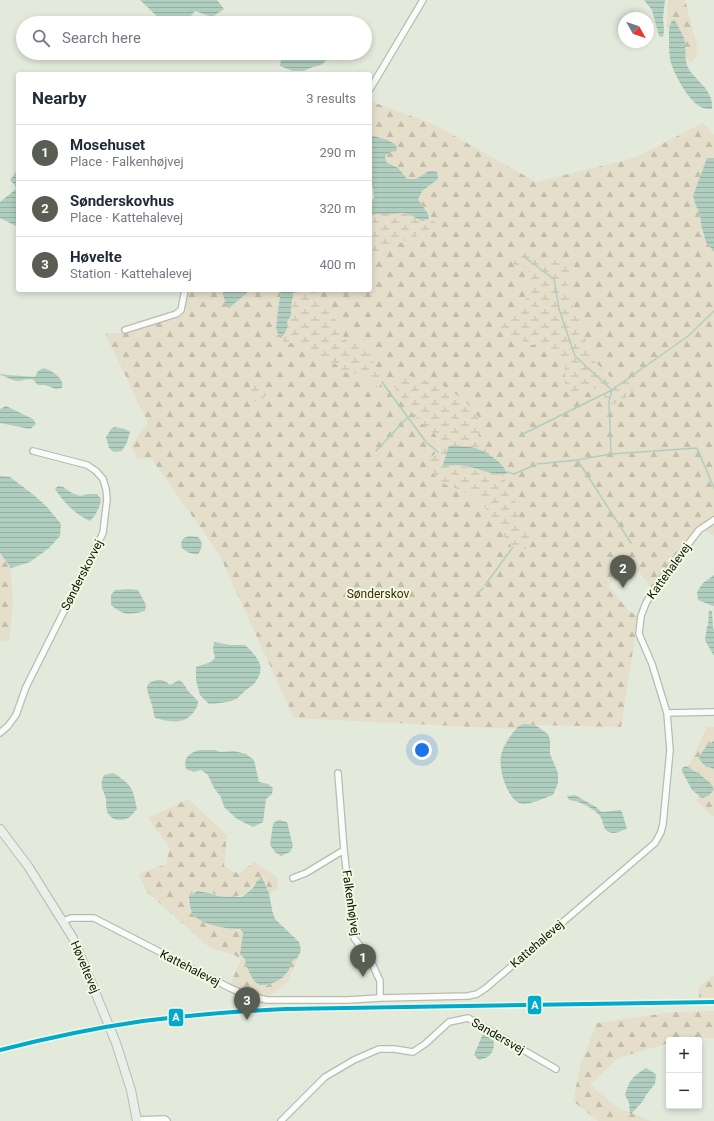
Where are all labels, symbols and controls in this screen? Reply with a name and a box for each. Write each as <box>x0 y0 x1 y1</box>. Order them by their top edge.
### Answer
north arrow <box>618 12 654 48</box>
search box <box>16 16 372 60</box>
icon: search <box>30 27 52 49</box>
text: Search here <box>62 29 141 47</box>
text: Nearby <box>32 88 87 108</box>
text: 3 results <box>306 91 356 106</box>
text: Mosehuset <box>70 136 145 154</box>
text: 1 <box>41 145 49 160</box>
text: 290 m <box>319 145 356 160</box>
text: Place · Falkenhøjvej <box>70 154 184 169</box>
text: Sønderskovhus <box>70 192 174 210</box>
text: 2 <box>41 201 49 216</box>
text: 320 m <box>319 201 356 216</box>
text: Place · Kattehalevej <box>70 210 183 225</box>
text: Høvelte <box>70 248 122 266</box>
text: 3 <box>41 257 49 272</box>
text: 400 m <box>319 257 356 272</box>
text: Station · Kattehalevej <box>70 266 192 281</box>
street label: Sønderskovvej <box>58 537 106 613</box>
street label: Kattehalevej <box>644 540 694 602</box>
pin: 2 <box>610 555 636 588</box>
park label: Sønderskov <box>347 587 409 601</box>
your location <box>412 740 432 760</box>
street label: Falkenhøjvej <box>339 869 363 937</box>
street label: Kattehalevej <box>508 917 566 971</box>
street label: Høveltevej <box>68 939 102 995</box>
pin: 1 <box>350 944 376 977</box>
street label: Kattehalevej <box>158 947 223 989</box>
pin: 3 <box>234 987 260 1020</box>
line badge: A <box>527 995 542 1015</box>
text: A <box>531 999 539 1012</box>
line badge: A <box>168 1008 184 1027</box>
text: A <box>172 1011 180 1024</box>
street label: Sandersvej <box>469 1015 527 1057</box>
map controls <box>666 1037 702 1109</box>
button: + <box>666 1037 702 1073</box>
button: − <box>666 1073 702 1109</box>

